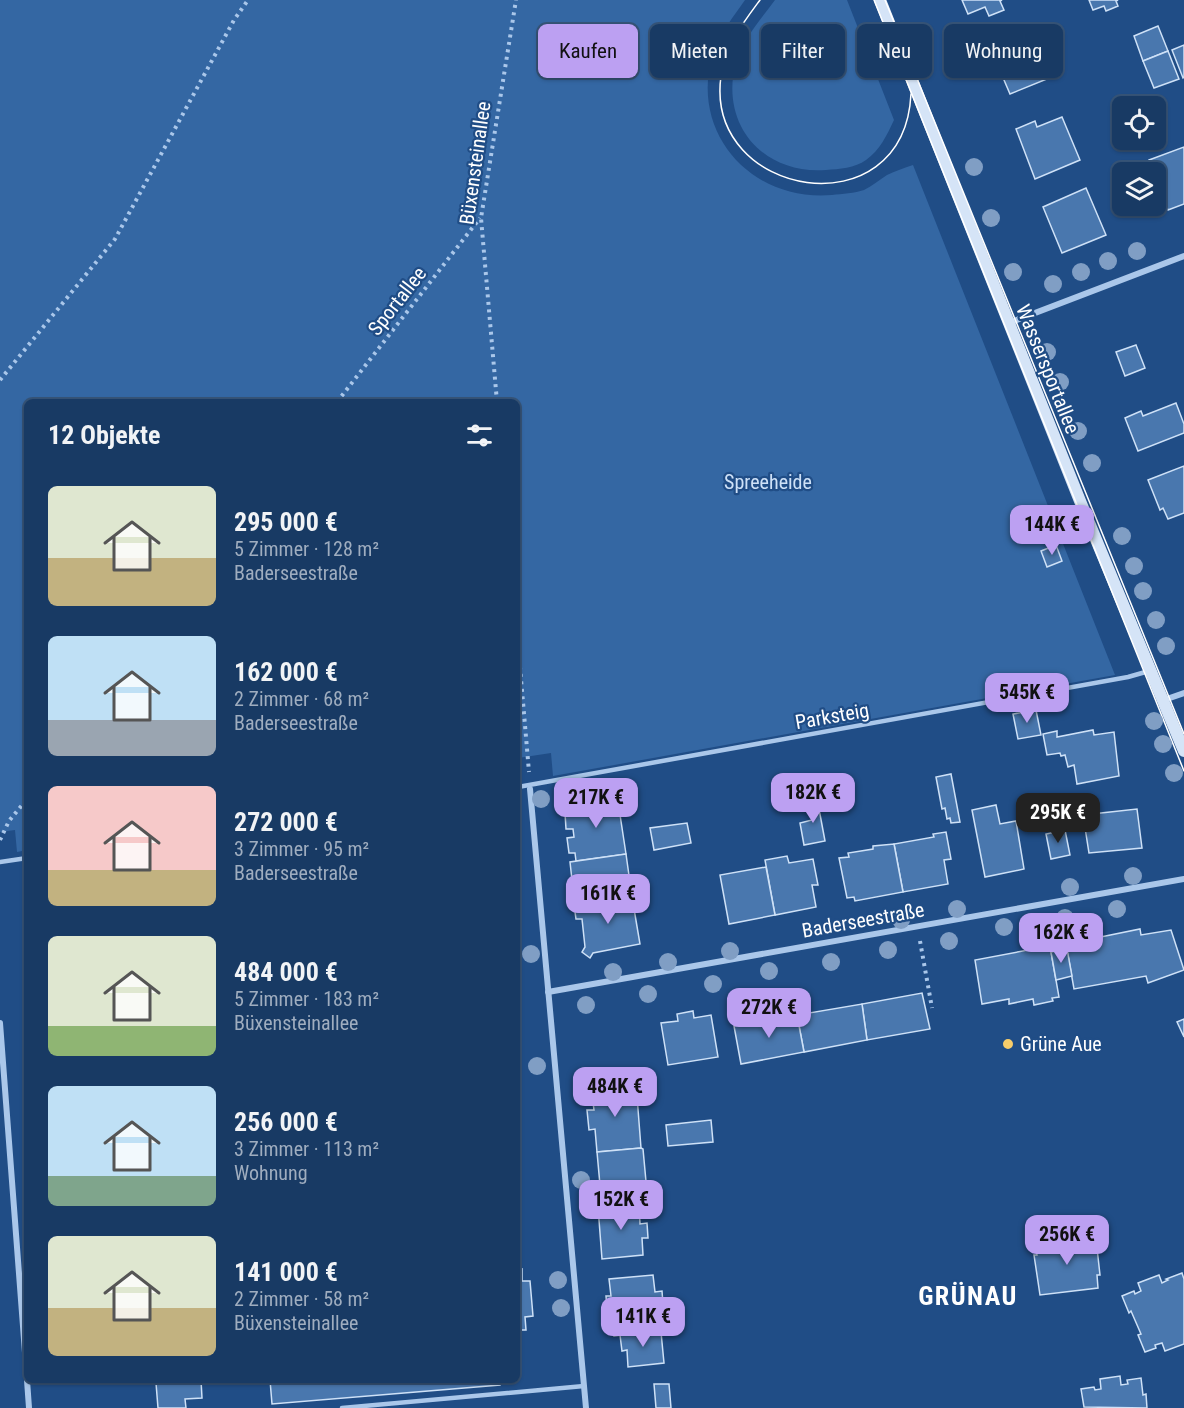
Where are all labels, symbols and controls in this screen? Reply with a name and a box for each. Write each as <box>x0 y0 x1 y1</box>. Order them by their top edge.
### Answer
chip: Kaufen <box>538 24 638 78</box>
chip: Mieten <box>650 24 749 78</box>
chip: Filter <box>761 24 845 78</box>
chip: Neu <box>857 24 932 78</box>
chip: Wohnung <box>944 24 1063 78</box>
map controls <box>1112 96 1166 216</box>
button: locate <box>1112 96 1166 150</box>
street label: Büxensteinallee <box>454 100 496 226</box>
button: layers <box>1112 162 1166 216</box>
street label: Sportallee <box>363 262 431 340</box>
street label: Wassersportallee <box>1011 301 1085 437</box>
icon: filters <box>463 419 496 452</box>
text: 12 Objekte <box>48 420 161 450</box>
park label: Spreeheide <box>724 470 812 494</box>
pin: 144K € <box>1003 505 1101 556</box>
text: 295 000 € <box>234 507 338 537</box>
icon: home <box>96 510 168 582</box>
text: 144K € <box>1024 512 1080 536</box>
text: 5 Zimmer · 128 m² <box>234 537 379 561</box>
text: Baderseestraße <box>234 561 358 585</box>
text: 162 000 € <box>234 657 338 687</box>
icon: home <box>96 660 168 732</box>
pin: 545K € <box>978 673 1076 724</box>
text: 545K € <box>999 680 1055 704</box>
text: 2 Zimmer · 68 m² <box>234 687 369 711</box>
street label: Parksteig <box>793 698 871 734</box>
text: Baderseestraße <box>234 711 358 735</box>
pin: 182K € <box>764 773 862 824</box>
pin: 217K € <box>547 778 645 829</box>
text: 182K € <box>785 780 841 804</box>
text: 217K € <box>568 785 624 809</box>
pin: 295K € <box>1009 793 1107 844</box>
text: 295K € <box>1030 800 1086 824</box>
text: 272 000 € <box>234 807 338 837</box>
icon: home <box>96 810 168 882</box>
text: 3 Zimmer · 95 m² <box>234 837 369 861</box>
text: Baderseestraße <box>234 861 358 885</box>
pin: 161K € <box>559 874 657 925</box>
text: 161K € <box>580 881 636 905</box>
street label: Baderseestraße <box>800 897 926 943</box>
pin: 162K € <box>1012 913 1110 964</box>
text: 162K € <box>1033 920 1089 944</box>
text: 484 000 € <box>234 957 338 987</box>
icon: home <box>96 960 168 1032</box>
text: 5 Zimmer · 183 m² <box>234 987 379 1011</box>
pin: 272K € <box>720 988 818 1039</box>
text: 272K € <box>741 995 797 1019</box>
text: Büxensteinallee <box>234 1011 358 1035</box>
place label: Grüne Aue <box>1020 1032 1102 1056</box>
marker: Grüne Aue <box>1001 1037 1015 1051</box>
pin: 484K € <box>566 1067 664 1118</box>
text: 484K € <box>587 1074 643 1098</box>
text: 256 000 € <box>234 1107 338 1137</box>
icon: home <box>96 1110 168 1182</box>
text: 3 Zimmer · 113 m² <box>234 1137 379 1161</box>
text: Wohnung <box>234 1161 308 1185</box>
pin: 152K € <box>572 1180 670 1231</box>
text: 152K € <box>593 1187 649 1211</box>
pin: 256K € <box>1018 1215 1116 1266</box>
text: 256K € <box>1039 1222 1095 1246</box>
text: 141 000 € <box>234 1257 338 1287</box>
icon: home <box>96 1260 168 1332</box>
district label: GRÜNAU <box>918 1281 1018 1311</box>
text: 2 Zimmer · 58 m² <box>234 1287 369 1311</box>
pin: 141K € <box>594 1297 692 1348</box>
text: 141K € <box>615 1304 671 1328</box>
text: Büxensteinallee <box>234 1311 358 1335</box>

